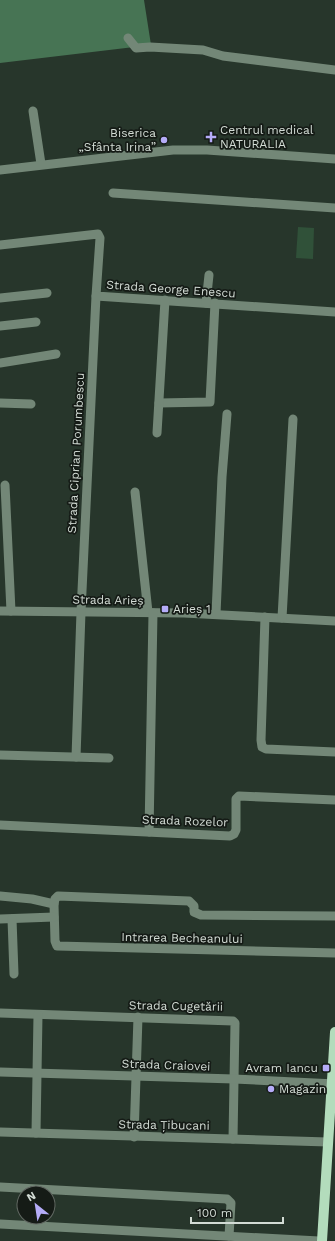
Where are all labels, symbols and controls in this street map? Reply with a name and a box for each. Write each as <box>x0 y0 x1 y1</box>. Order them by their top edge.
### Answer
place label: Centrul medical NATURALIA <box>220 123 314 151</box>
place label: Biserica „Sfânta Irina” <box>78 126 156 154</box>
marker: Centrul medical NATURALIA <box>205 131 217 143</box>
marker: Biserica „Sfânta Irina” <box>159 135 169 145</box>
street label: Strada George Enescu <box>106 277 236 301</box>
street label: Strada Ciprian Porumbescu <box>65 372 87 534</box>
street label: Strada Arieș <box>72 592 144 608</box>
place label: Arieș 1 <box>173 602 211 616</box>
marker: Arieș 1 <box>160 604 170 614</box>
street label: Strada Rozelor <box>142 812 228 830</box>
street label: Intrarea Becheanului <box>121 930 243 946</box>
street label: Strada Cugetării <box>129 998 223 1014</box>
street label: Strada Craiovei <box>121 1056 211 1074</box>
place label: Avram Iancu <box>245 1061 318 1075</box>
marker: Avram Iancu <box>321 1063 331 1073</box>
place label: Magazin <box>279 1082 326 1096</box>
marker: Magazin <box>266 1084 276 1094</box>
street label: Strada Țibucani <box>118 1117 210 1133</box>
north arrow <box>16 1185 56 1225</box>
text: N <box>24 1189 38 1204</box>
scale bar <box>191 1199 283 1225</box>
text: 100 m <box>197 1206 232 1220</box>

